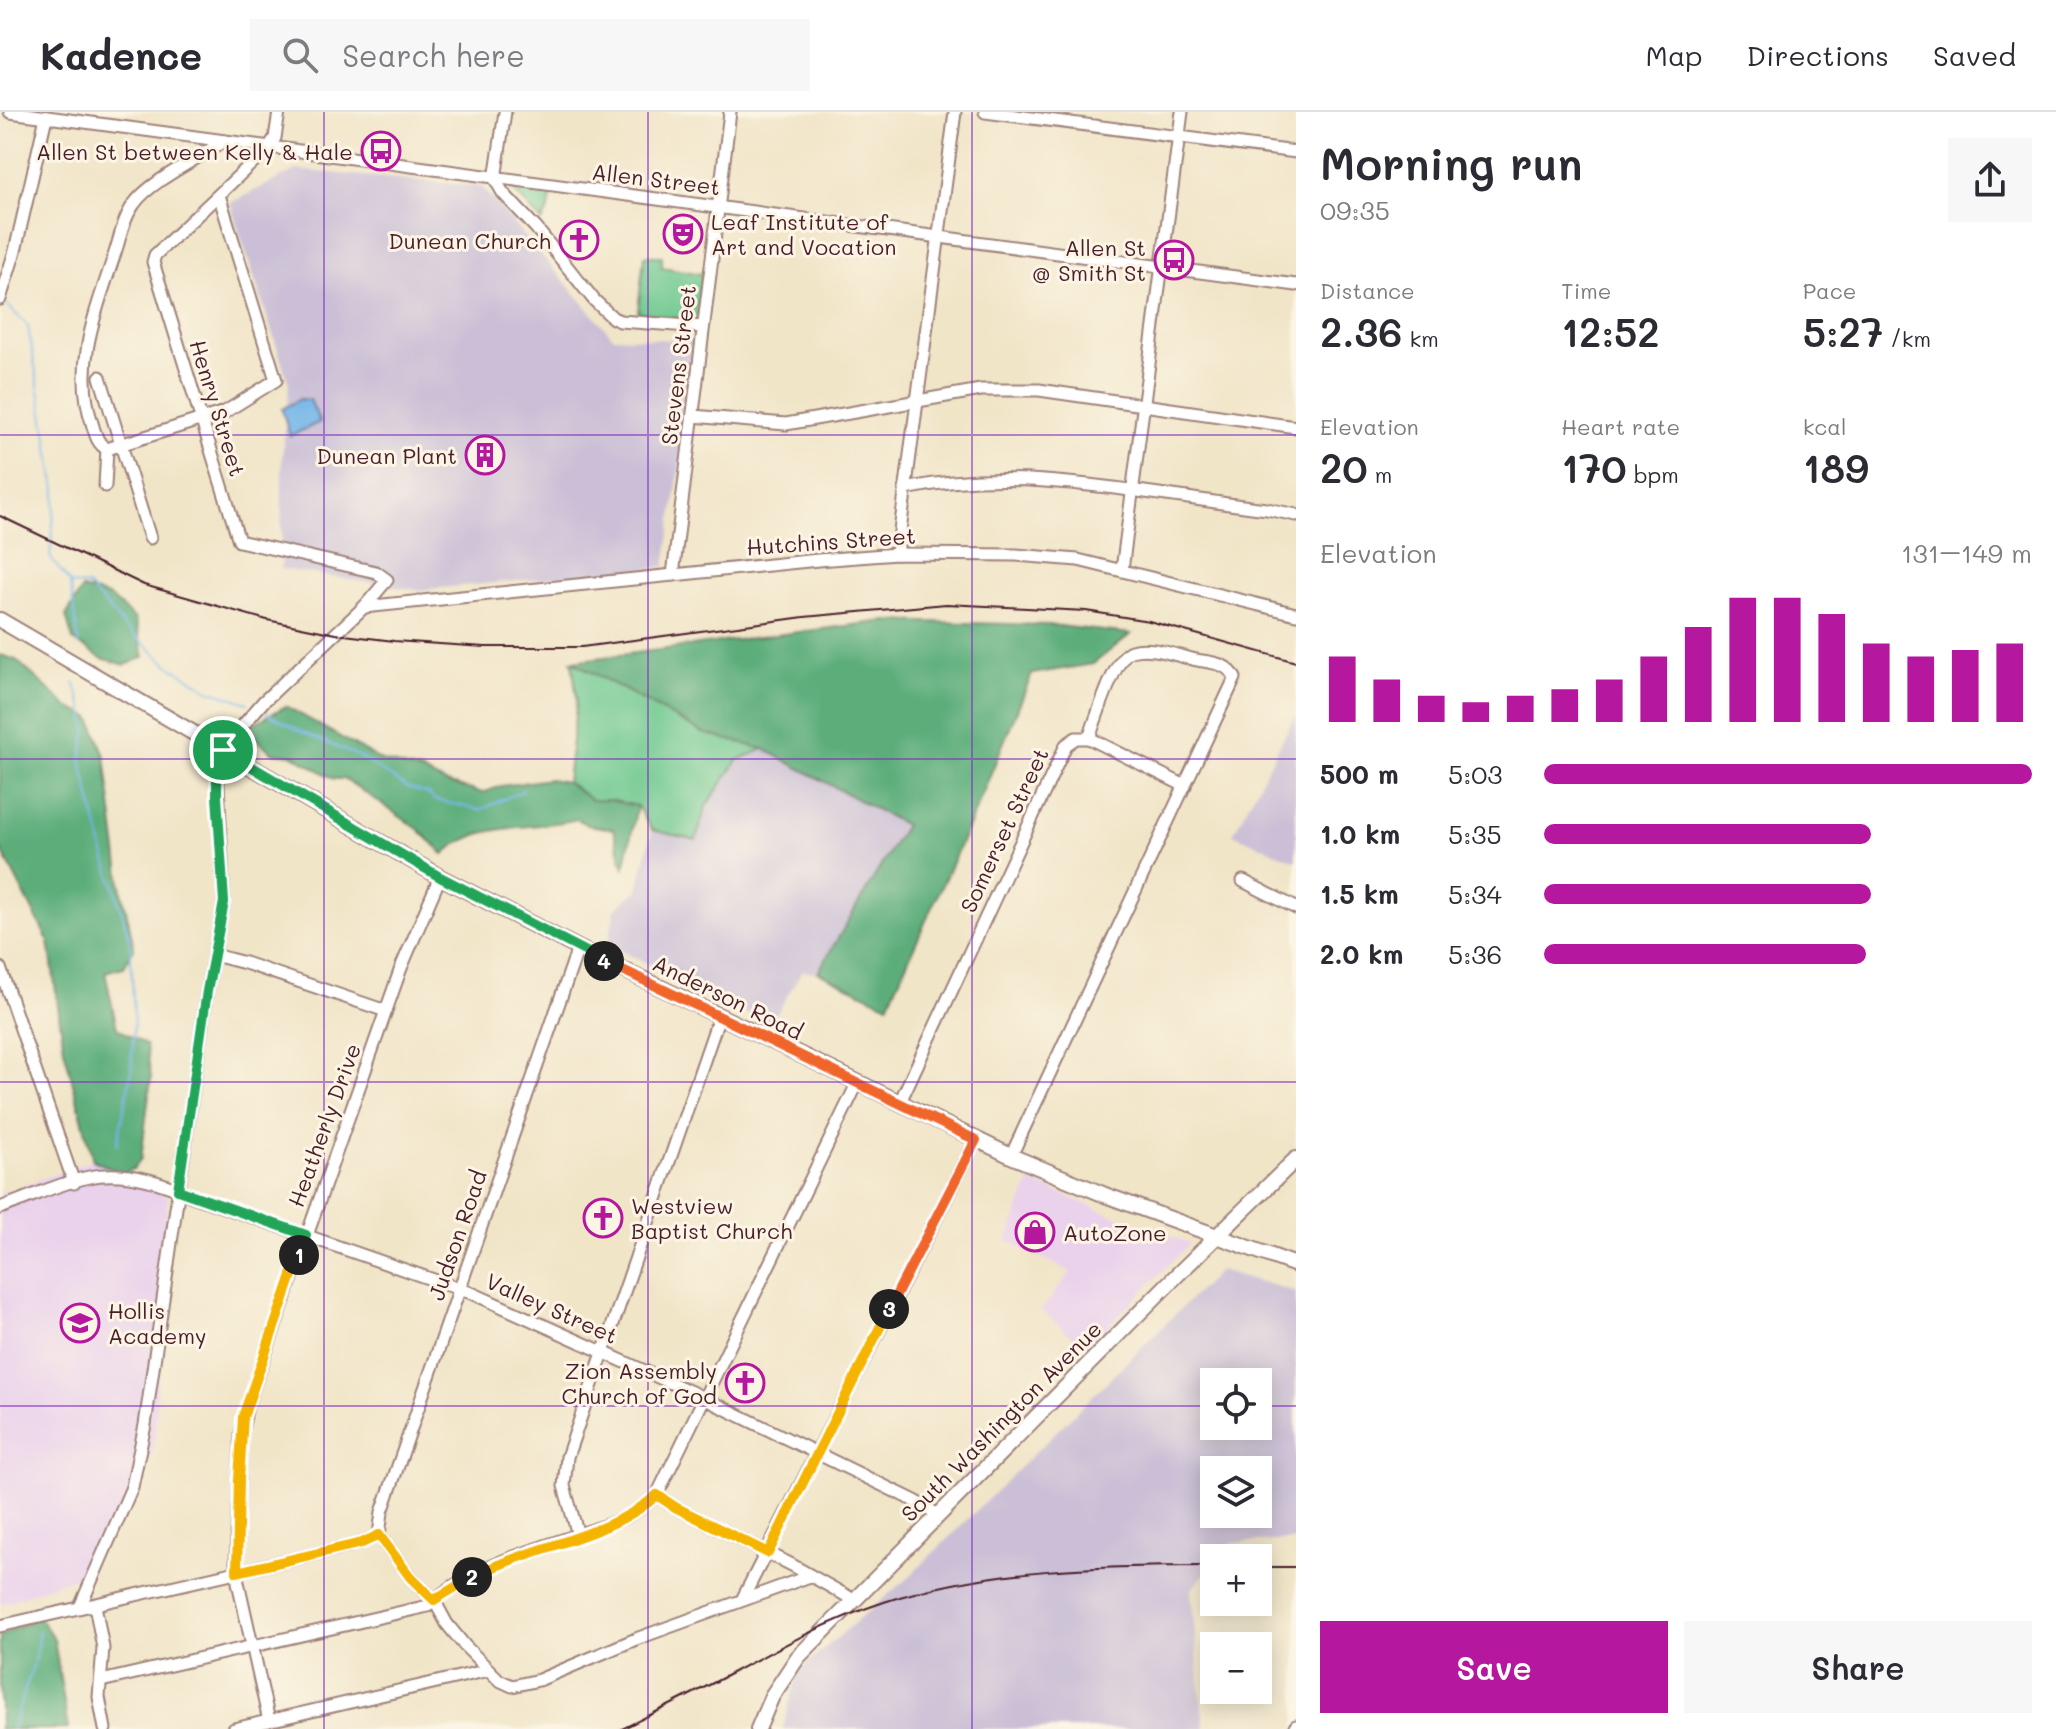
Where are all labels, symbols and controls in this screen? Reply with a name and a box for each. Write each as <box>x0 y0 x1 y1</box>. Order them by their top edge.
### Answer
search box <box>250 19 810 91</box>
text: Kadence <box>40 30 202 80</box>
icon: search <box>278 33 322 77</box>
text: Search here <box>342 35 525 75</box>
text: Map <box>1646 37 1703 73</box>
text: Directions <box>1747 37 1889 73</box>
text: Saved <box>1933 37 2016 73</box>
bus stop icon: Allen St between Kelly & Hale <box>360 130 402 172</box>
text: Morning run <box>1320 134 1583 191</box>
place label: Allen St between Kelly & Hale <box>36 137 353 166</box>
button: share <box>1948 138 2032 222</box>
street label: Allen Street <box>590 157 722 201</box>
text: 09:35 <box>1320 193 1390 227</box>
place label: Leaf Institute of Art and Vocation <box>711 207 896 261</box>
theatre icon: Leaf Institute of Art and Vocation <box>662 213 704 255</box>
church icon: Dunean Church <box>558 219 600 261</box>
place label: Dunean Church <box>389 226 551 255</box>
place label: Allen St @ Smith St <box>1032 233 1146 287</box>
bus stop icon: Allen St @ Smith St <box>1153 239 1195 281</box>
text: Distance <box>1320 276 1415 305</box>
text: Time <box>1561 276 1611 305</box>
text: Pace <box>1803 276 1856 305</box>
street label: Stevens Street <box>654 283 702 447</box>
text: 2.36 <box>1320 305 1402 357</box>
text: 12:52 <box>1561 305 1660 357</box>
text: 5:27 <box>1803 305 1883 357</box>
text: km <box>1402 324 1439 353</box>
text: /km <box>1883 324 1931 353</box>
street label: Henry Street <box>184 336 252 480</box>
text: Elevation <box>1320 412 1419 441</box>
text: Heart rate <box>1561 412 1680 441</box>
text: kcal <box>1803 412 1847 441</box>
building icon: Dunean Plant <box>464 434 506 476</box>
place label: Dunean Plant <box>317 441 457 470</box>
text: 20 <box>1320 441 1368 493</box>
text: 170 <box>1561 441 1627 493</box>
text: 189 <box>1803 441 1869 493</box>
text: m <box>1368 460 1392 489</box>
text: bpm <box>1627 460 1679 489</box>
street label: Hutchins Street <box>745 521 917 561</box>
text: Elevation <box>1320 536 1437 570</box>
text: 131–149 m <box>1901 536 2032 570</box>
pin <box>189 716 257 784</box>
icon: arrive <box>201 728 245 772</box>
street label: Somerset Street <box>953 743 1055 917</box>
text: 500 m <box>1320 757 1399 791</box>
text: 5:03 <box>1448 757 1503 791</box>
text: 1.0 km <box>1320 817 1400 851</box>
text: 5:35 <box>1448 817 1502 851</box>
text: 1.5 km <box>1320 877 1399 911</box>
text: 5:34 <box>1448 877 1502 911</box>
text: 2.0 km <box>1320 937 1403 971</box>
text: 5:36 <box>1448 937 1502 971</box>
pin: 4 <box>584 941 624 981</box>
text: 4 <box>597 946 611 975</box>
street label: Anderson Road <box>648 948 808 1046</box>
street label: Heatherly Drive <box>281 1039 367 1211</box>
street label: Judson Road <box>421 1166 493 1304</box>
place label: Westview Baptist Church <box>631 1191 792 1245</box>
church icon: Westview Baptist Church <box>582 1197 624 1239</box>
shop icon: AutoZone <box>1014 1211 1056 1253</box>
place label: AutoZone <box>1063 1218 1167 1247</box>
pin: 1 <box>279 1235 319 1275</box>
text: 1 <box>294 1240 304 1269</box>
street label: Valley Street <box>482 1266 622 1350</box>
pin: 3 <box>869 1289 909 1329</box>
text: 3 <box>882 1294 896 1323</box>
place label: Hollis Academy <box>108 1296 206 1350</box>
school or university icon: Hollis Academy <box>59 1302 101 1344</box>
street label: South Washington Avenue <box>894 1314 1108 1528</box>
place label: Zion Assembly Church of God <box>561 1356 717 1410</box>
church icon: Zion Assembly Church of God <box>724 1362 766 1404</box>
map controls <box>1200 1368 1272 1704</box>
button: locate <box>1200 1368 1272 1440</box>
button: layers <box>1200 1456 1272 1528</box>
button: + <box>1200 1544 1272 1616</box>
pin: 2 <box>452 1557 492 1597</box>
text: 2 <box>466 1562 478 1591</box>
button: Save <box>1320 1621 1668 1713</box>
button: Share <box>1684 1621 2032 1713</box>
button: − <box>1200 1632 1272 1704</box>

